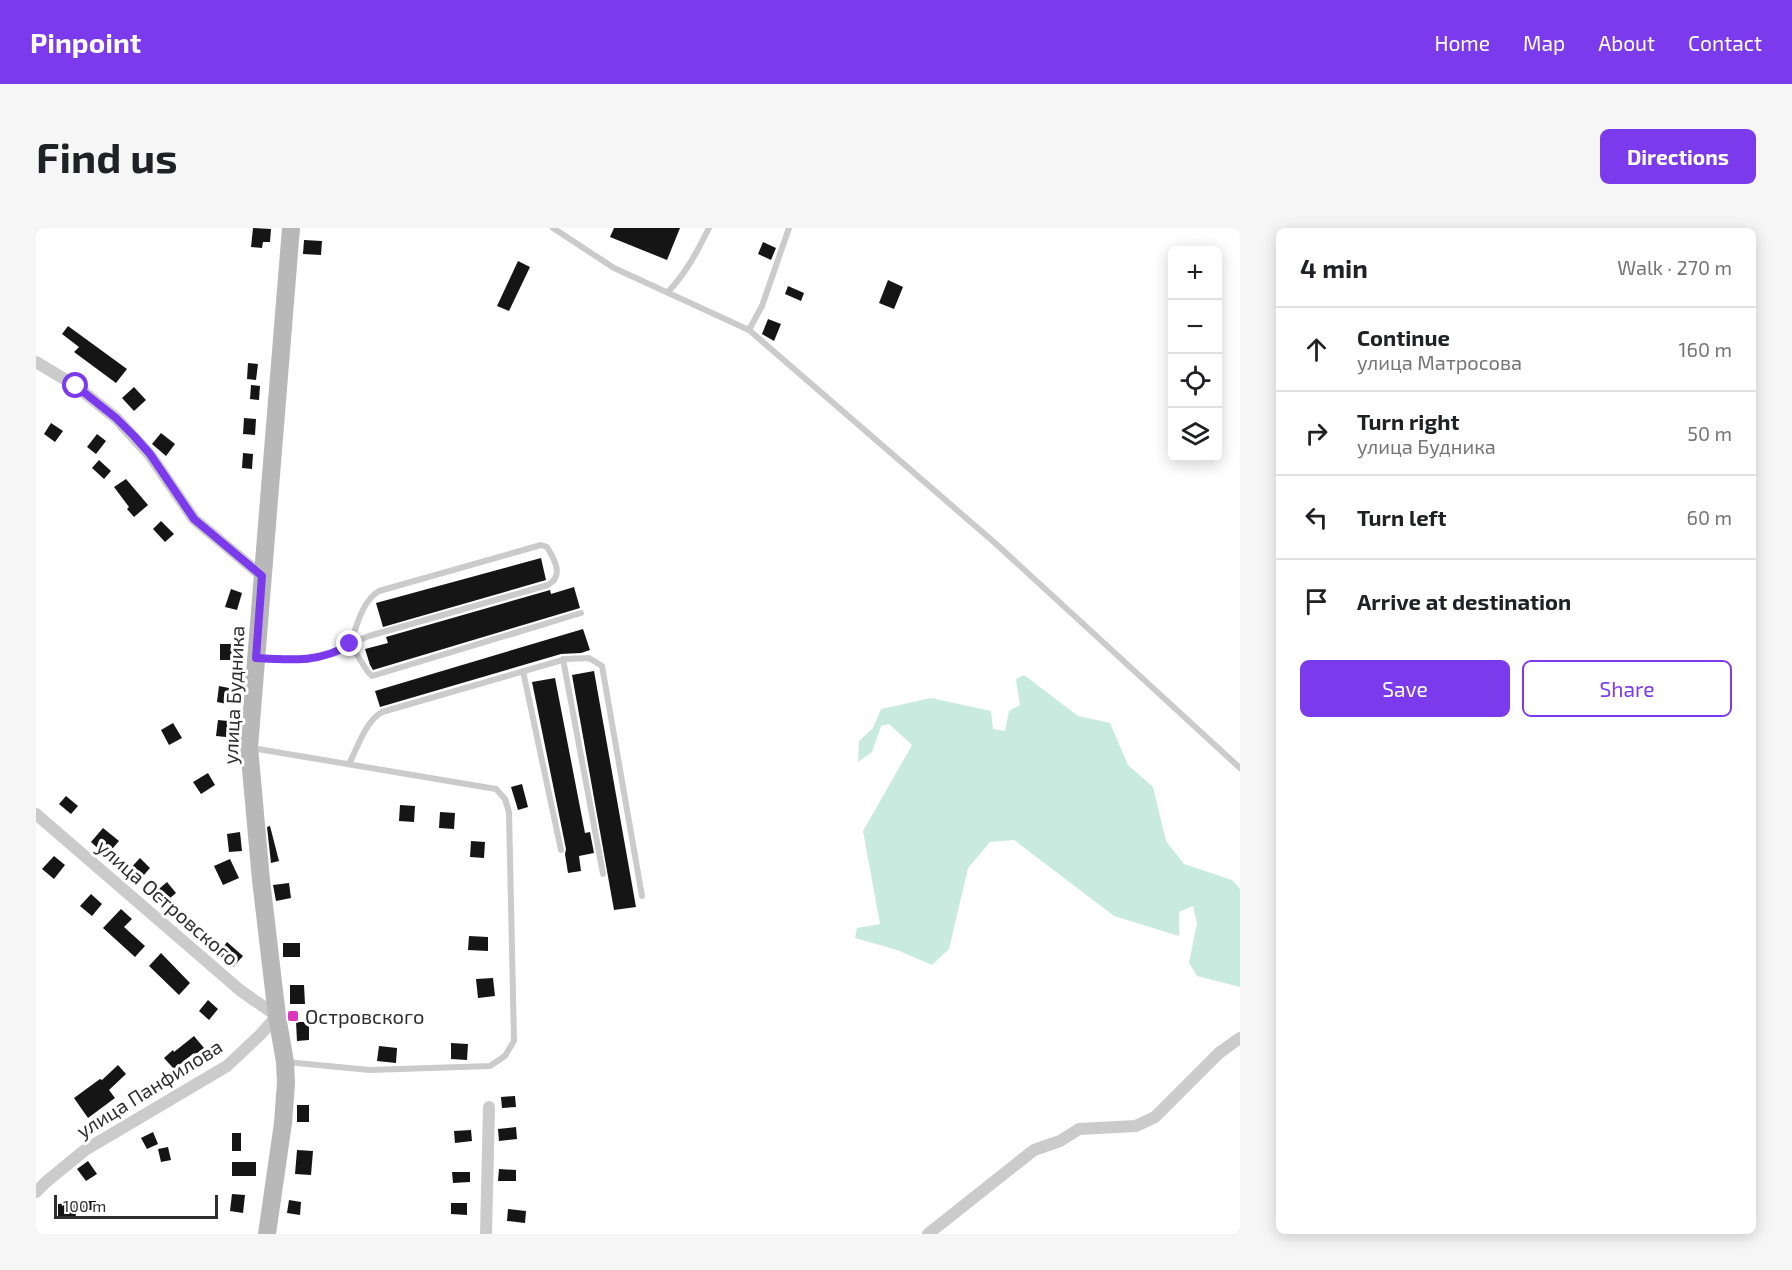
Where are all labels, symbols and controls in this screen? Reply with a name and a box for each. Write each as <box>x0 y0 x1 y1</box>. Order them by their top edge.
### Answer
text: Pinpoint <box>30 25 141 59</box>
text: Home <box>1434 30 1490 55</box>
text: Map <box>1523 30 1565 55</box>
text: About <box>1598 30 1655 55</box>
text: Contact <box>1688 30 1762 55</box>
button: Directions <box>1600 129 1756 184</box>
text: Find us <box>36 131 178 181</box>
map controls <box>1168 246 1222 462</box>
button: + <box>1168 246 1222 300</box>
text: 4 min <box>1300 252 1368 283</box>
text: Walk · 270 m <box>1617 255 1732 279</box>
button: − <box>1168 300 1222 354</box>
text: Continue <box>1357 324 1450 350</box>
icon: ahead <box>1300 333 1333 366</box>
text: 160 m <box>1679 337 1732 361</box>
text: улица Матросова <box>1357 350 1522 374</box>
button: locate <box>1168 354 1222 408</box>
route start <box>62 372 88 398</box>
button: layers <box>1168 408 1222 462</box>
text: Turn right <box>1357 408 1459 434</box>
icon: right <box>1300 417 1333 450</box>
text: 50 m <box>1687 421 1732 445</box>
text: улица Будника <box>1357 434 1496 458</box>
icon: left <box>1300 501 1333 534</box>
text: Turn left <box>1357 504 1446 530</box>
text: 60 m <box>1687 505 1732 529</box>
icon: arrive <box>1300 585 1333 618</box>
text: Arrive at destination <box>1357 588 1571 614</box>
street label: улица Будника <box>217 625 250 765</box>
route end <box>336 630 362 656</box>
button: Save <box>1300 660 1510 717</box>
button: Share <box>1522 660 1732 717</box>
street label: улица Островского <box>92 834 244 971</box>
place label: Островского <box>305 1004 424 1028</box>
marker: Островского <box>286 1009 300 1023</box>
street label: улица Панфилова <box>72 1034 227 1143</box>
scale bar <box>54 1192 218 1220</box>
text: 100 m <box>63 1196 106 1215</box>

